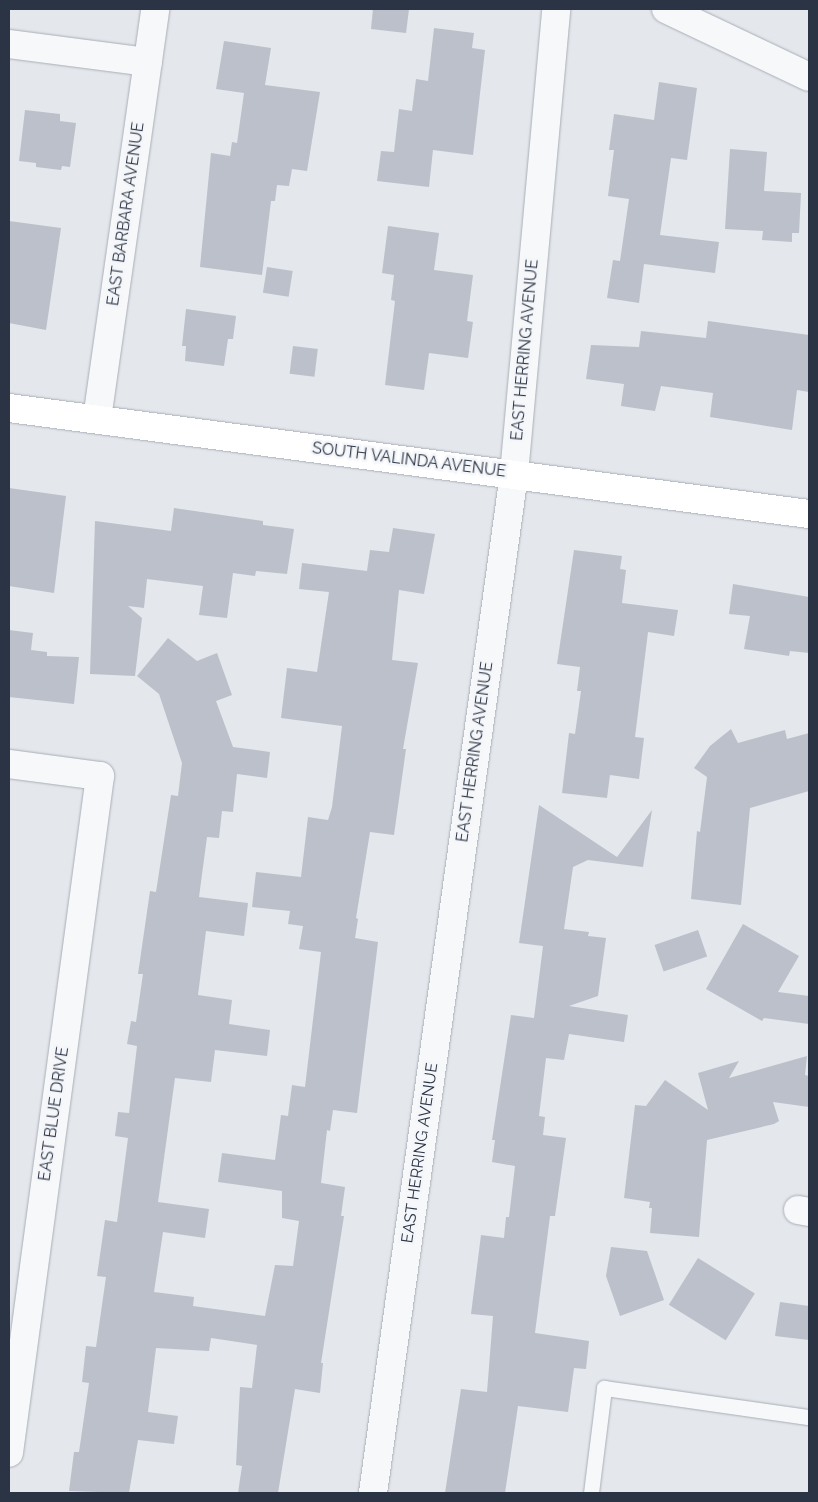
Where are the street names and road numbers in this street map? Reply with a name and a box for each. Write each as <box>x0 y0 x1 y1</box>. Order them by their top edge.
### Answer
street label: EAST BARBARA AVENUE <box>103 120 149 308</box>
street label: EAST HERRING AVENUE <box>507 258 543 442</box>
street label: SOUTH VALINDA AVENUE <box>310 439 508 481</box>
street label: EAST HERRING AVENUE <box>453 660 497 844</box>
street label: EAST BLUE DRIVE <box>35 1045 73 1183</box>
street label: EAST HERRING AVENUE <box>398 1061 442 1245</box>

